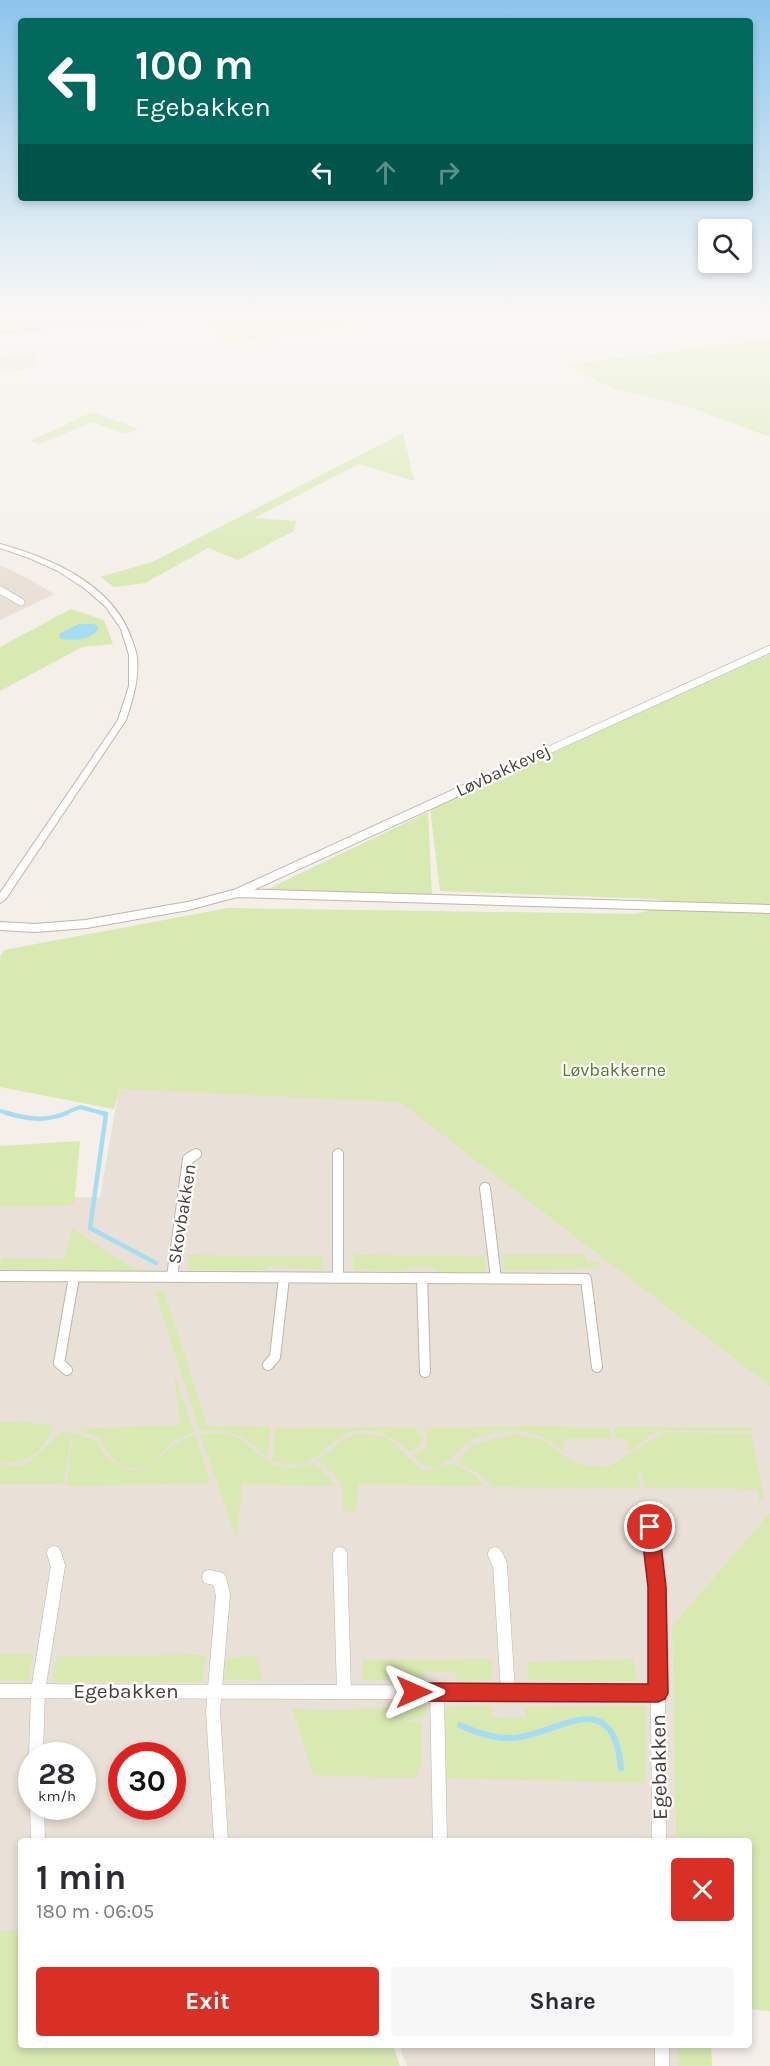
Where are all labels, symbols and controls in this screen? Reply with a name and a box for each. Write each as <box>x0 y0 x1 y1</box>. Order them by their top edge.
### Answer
text: 100 m <box>135 40 254 90</box>
icon: left <box>36 42 114 120</box>
text: Egebakken <box>135 91 271 123</box>
icon: left <box>306 156 339 189</box>
icon: ahead <box>369 156 402 189</box>
icon: right <box>432 156 465 189</box>
map controls <box>698 219 752 273</box>
button: search <box>698 219 752 273</box>
street label: Løvbakkevej <box>452 739 554 801</box>
park label: Løvbakkerne <box>562 1059 666 1081</box>
street label: Skovbakken <box>163 1162 201 1266</box>
pin <box>624 1501 675 1552</box>
icon: arrive <box>633 1510 666 1543</box>
position arrow <box>382 1660 446 1724</box>
street label: Egebakken <box>73 1679 179 1703</box>
street label: Egebakken <box>646 1714 672 1820</box>
speed limit sign: 30 <box>108 1742 186 1820</box>
text: 28 <box>38 1756 76 1792</box>
text: km/h <box>38 1787 76 1805</box>
text: 1 min <box>36 1856 126 1898</box>
button: close <box>671 1858 734 1921</box>
text: 180 m · 06:05 <box>36 1900 154 1923</box>
button: Exit <box>36 1967 379 2036</box>
button: Share <box>391 1967 734 2036</box>

